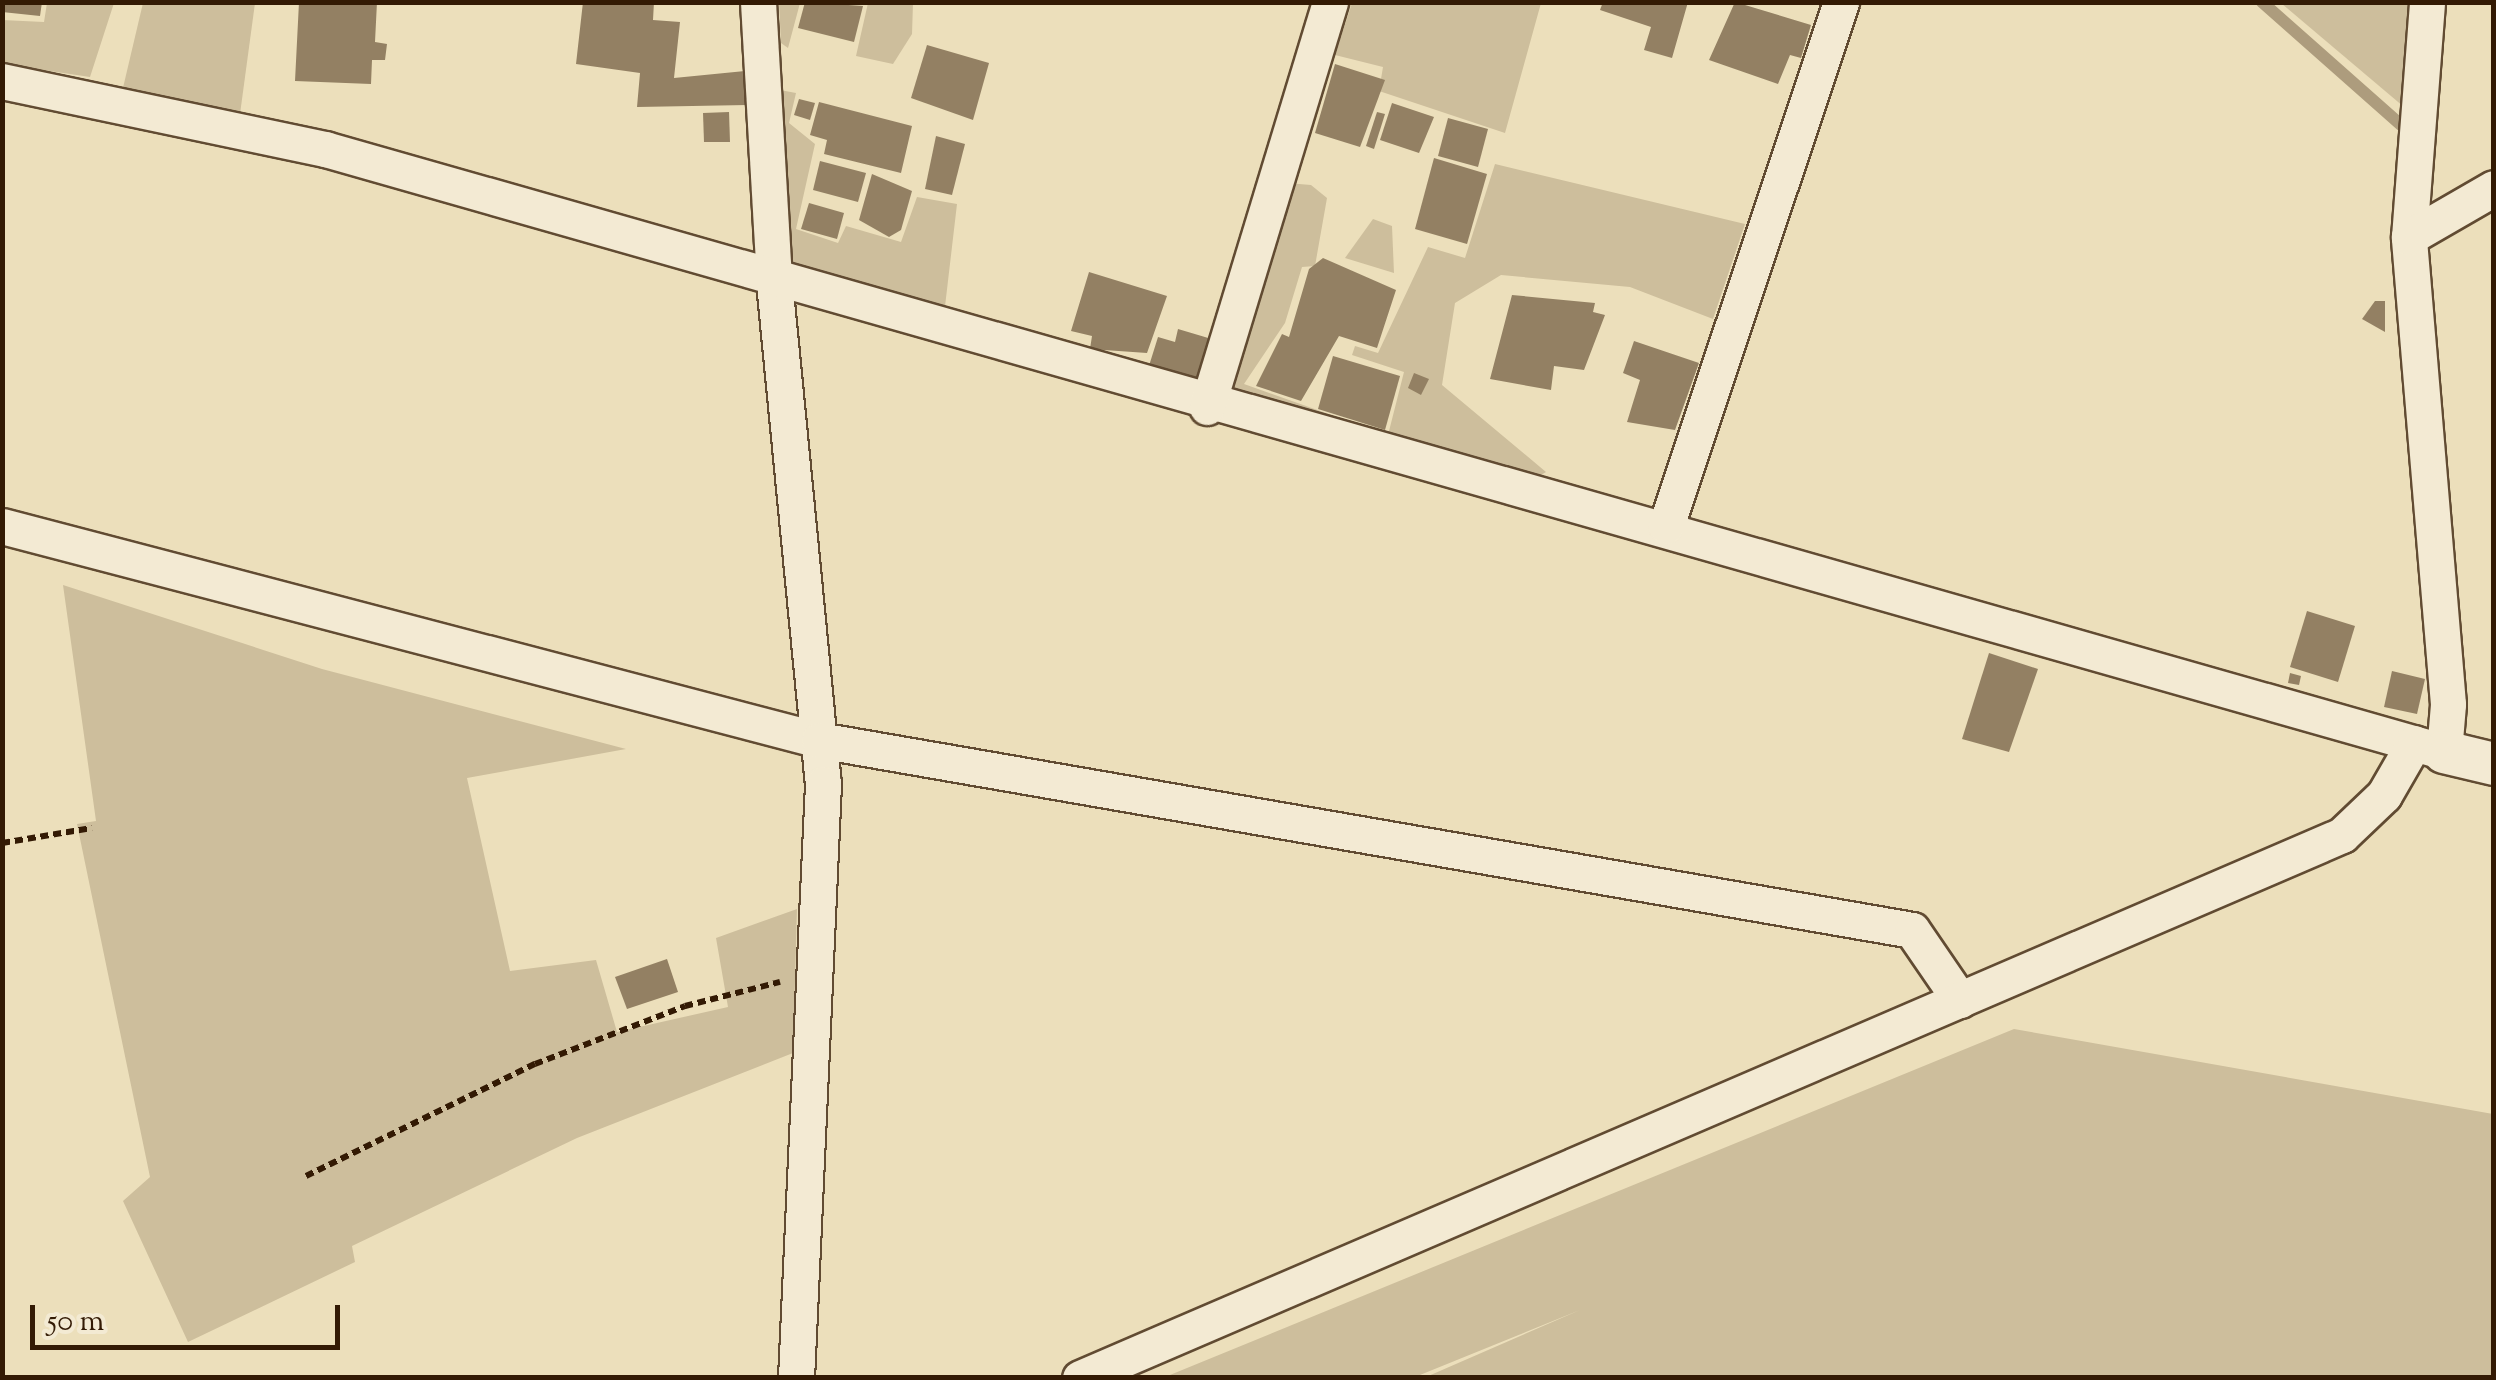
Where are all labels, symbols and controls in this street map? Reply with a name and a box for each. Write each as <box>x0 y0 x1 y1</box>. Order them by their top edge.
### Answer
scale bar <box>35 1285 345 1347</box>
text: 50 m <box>47 1301 104 1344</box>

